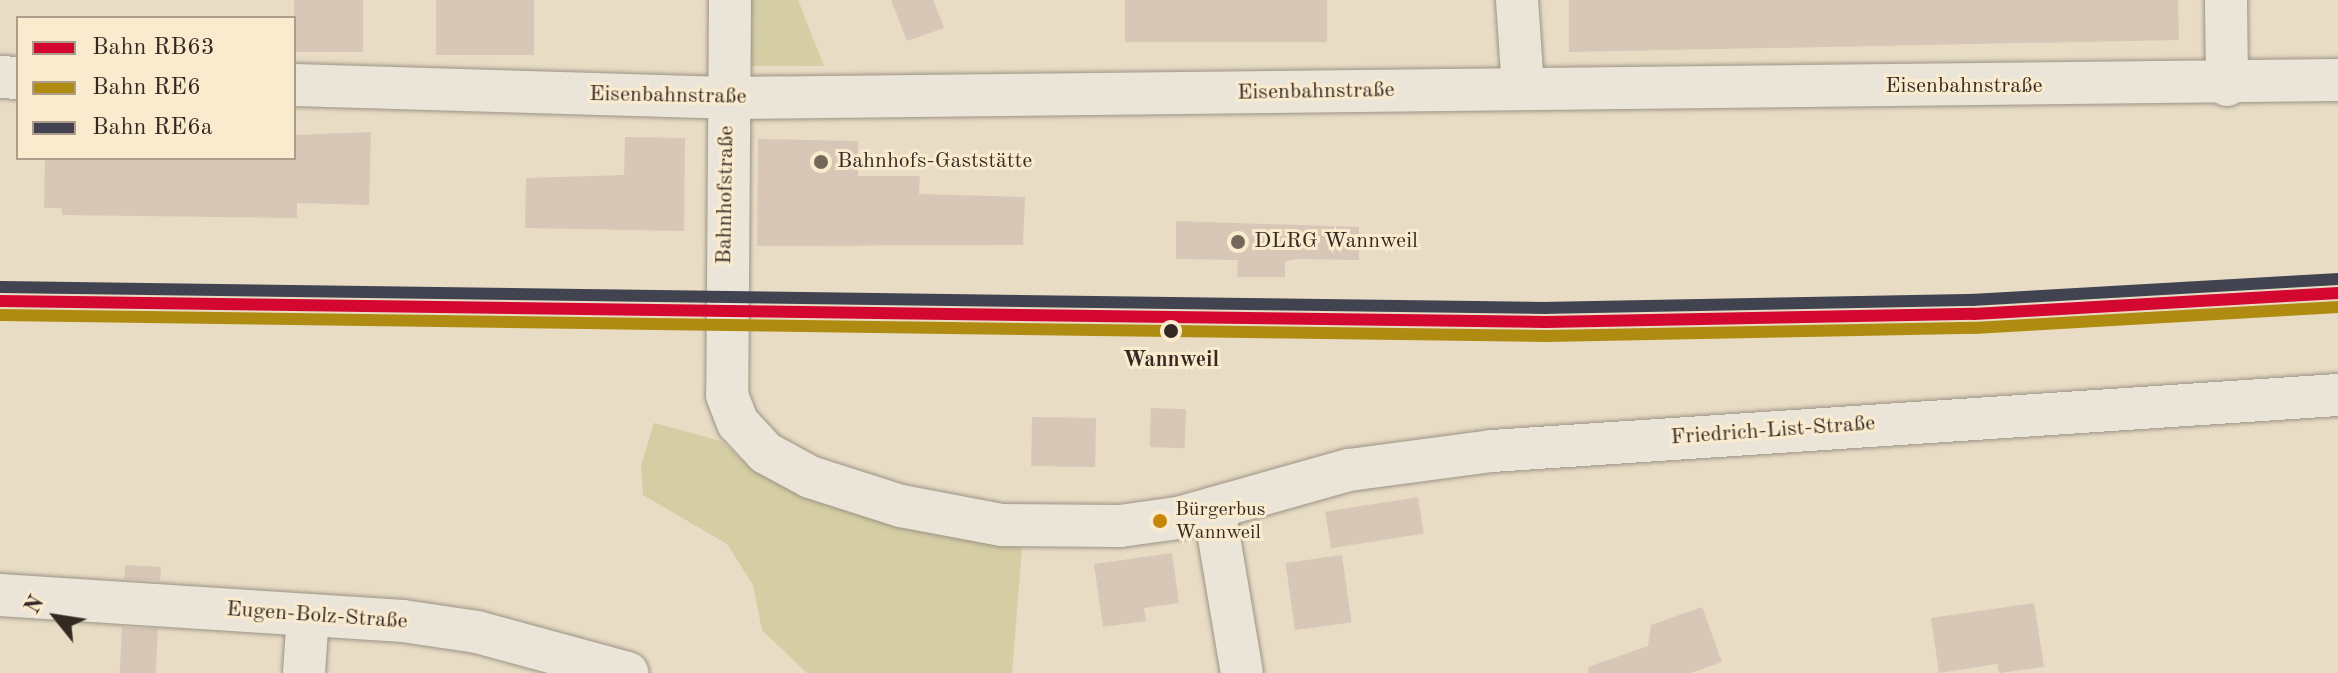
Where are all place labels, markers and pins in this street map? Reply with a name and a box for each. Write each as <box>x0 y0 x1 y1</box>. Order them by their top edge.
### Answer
place label: Bahnhofs-Gaststätte <box>837 149 1032 175</box>
marker: Bahnhofs-Gaststätte <box>812 153 830 171</box>
place label: DLRG Wannweil <box>1254 229 1418 255</box>
marker: DLRG Wannweil <box>1229 233 1247 251</box>
marker: Wannweil <box>1158 318 1184 344</box>
place label: Wannweil <box>1123 348 1219 374</box>
place label: Bürgerbus Wannweil <box>1175 498 1265 545</box>
marker: Bürgerbus Wannweil <box>1152 513 1168 529</box>

